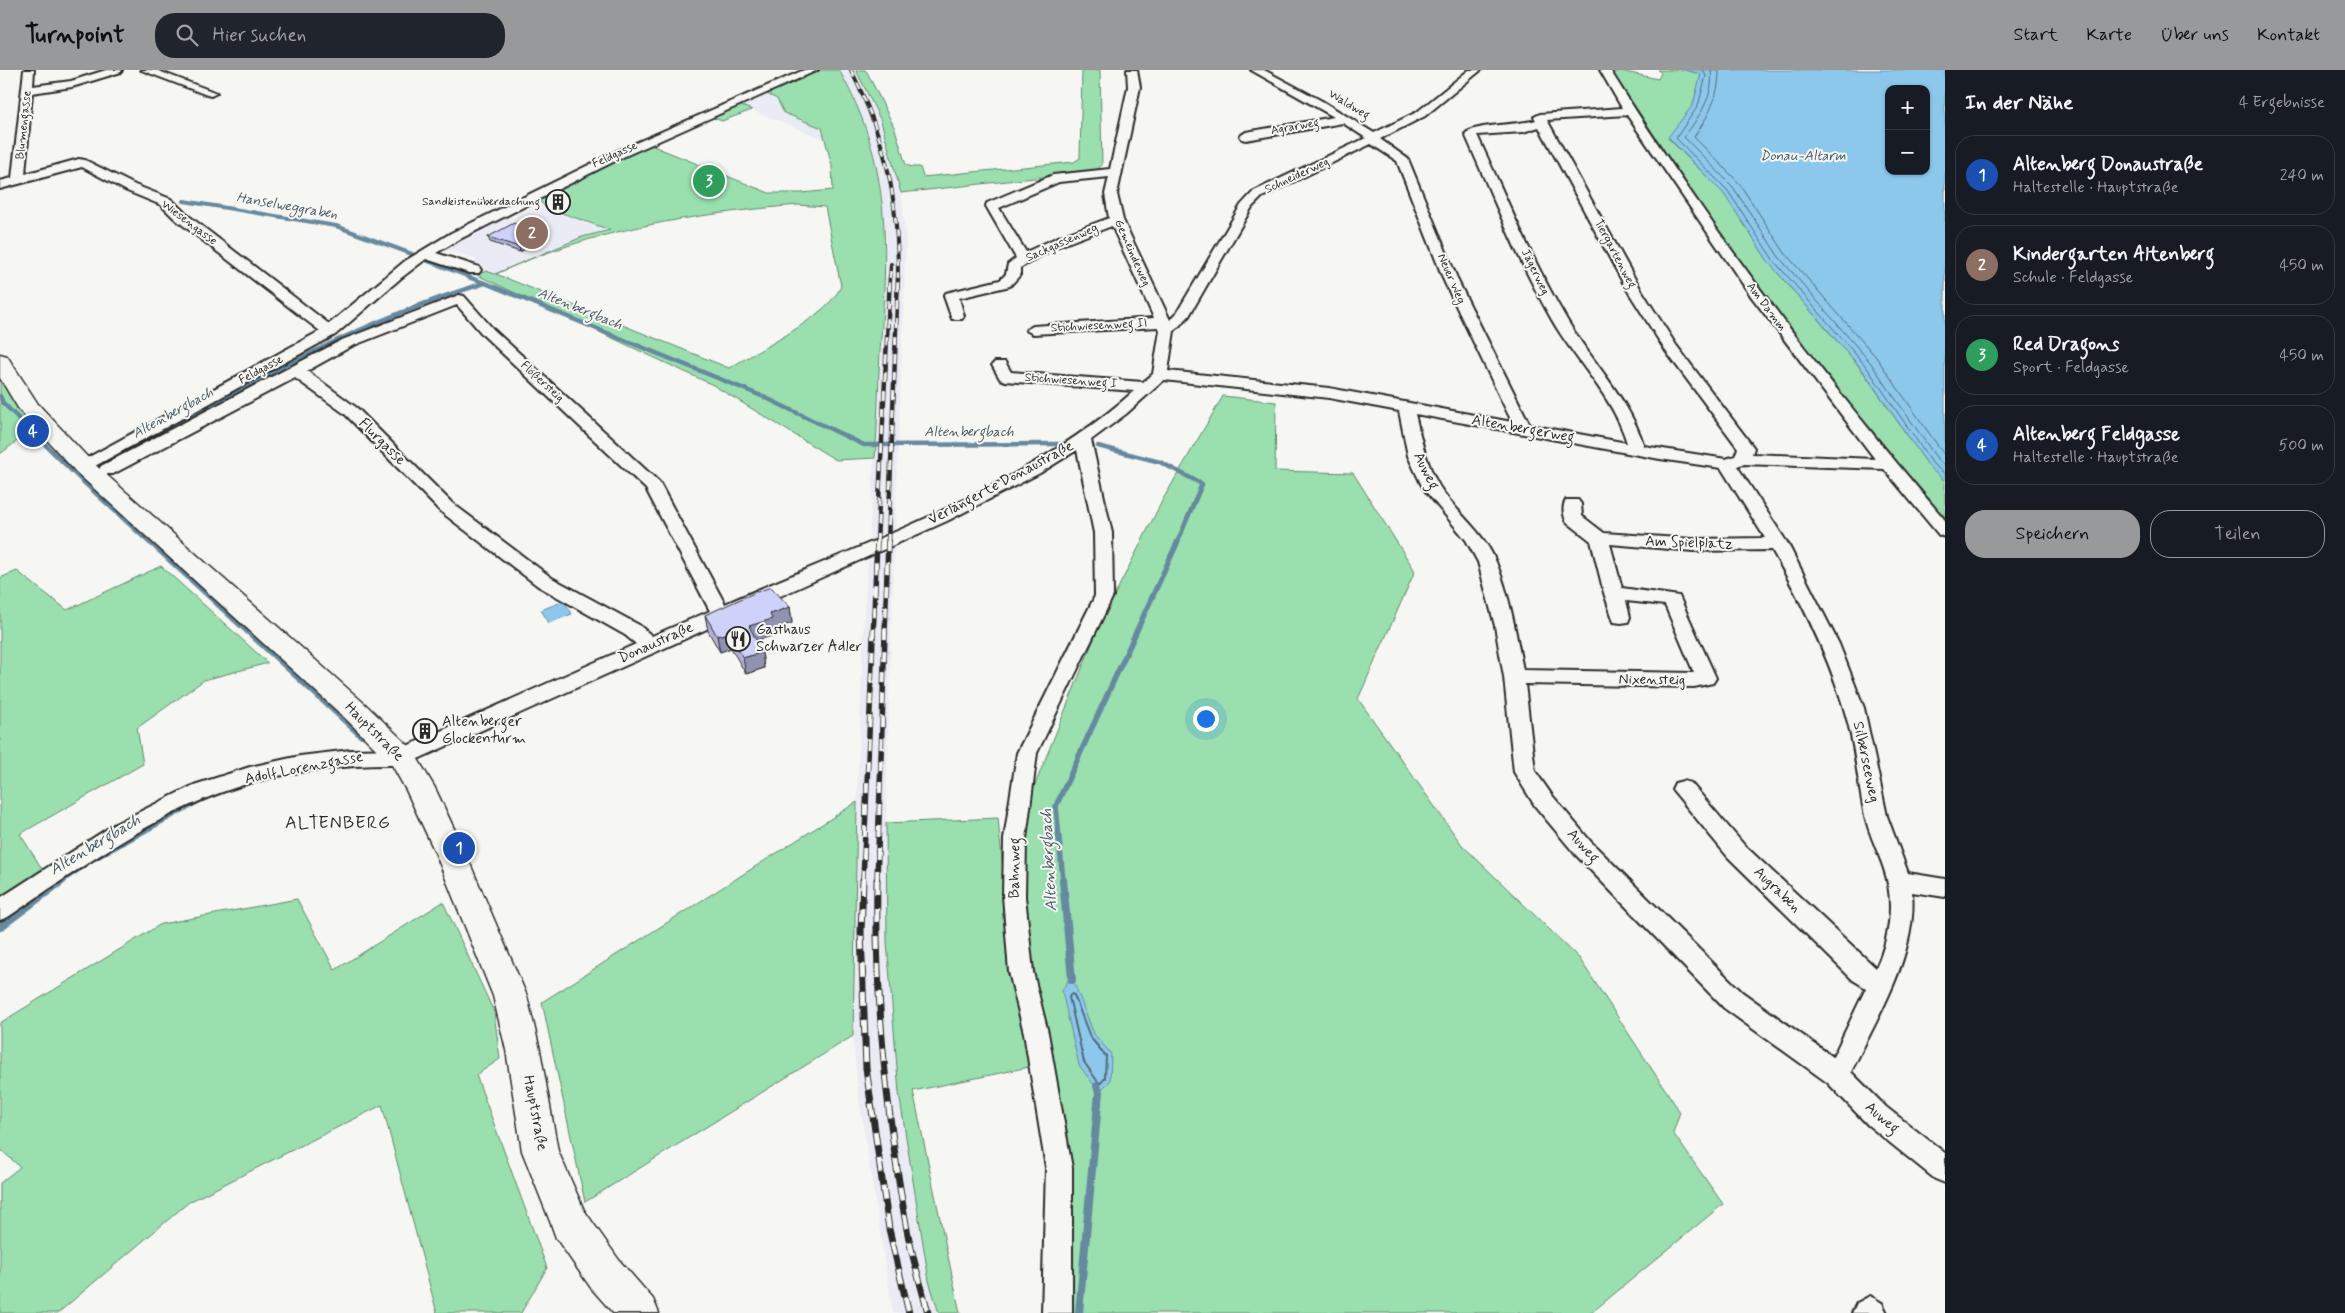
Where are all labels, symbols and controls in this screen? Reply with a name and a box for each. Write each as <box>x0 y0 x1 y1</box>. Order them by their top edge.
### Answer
search box <box>155 13 505 58</box>
text: Turnpoint <box>25 20 125 51</box>
icon: search <box>173 21 201 49</box>
text: Hier suchen <box>213 23 306 48</box>
text: Start <box>2014 23 2058 47</box>
text: Karte <box>2086 23 2132 47</box>
text: Über uns <box>2160 23 2229 47</box>
text: Kontakt <box>2257 23 2320 47</box>
map controls <box>1885 85 1930 175</box>
button: + <box>1885 85 1930 130</box>
street label: Waldweg <box>1325 86 1373 125</box>
text: In der Nähe <box>1965 89 2073 117</box>
street label: Blumengasse <box>12 90 37 160</box>
text: 4 Ergebnisse <box>2239 92 2325 113</box>
street label: Agrarweg <box>1270 115 1321 140</box>
button: − <box>1885 130 1930 175</box>
street label: Feldgasse <box>590 138 641 172</box>
water label: Donau-Altarm <box>1760 147 1846 165</box>
text: Altenberg Donaustraße <box>2013 152 2203 177</box>
street label: Schneiderweg <box>1262 154 1332 198</box>
pin: 3 <box>693 162 725 200</box>
text: 1 <box>1978 165 1986 186</box>
text: 240 m <box>2280 165 2324 186</box>
text: Haltestelle · Hauptstraße <box>2013 177 2179 198</box>
water label: Hanselweggraben <box>235 188 339 226</box>
building icon: Sandkistenüberdachung <box>545 189 571 215</box>
place label: Sandkistenüberdachung <box>422 194 540 211</box>
street label: Wiesengasse <box>158 197 220 249</box>
pin: 2 <box>516 214 548 252</box>
street label: Gemeindeweg <box>1110 217 1154 289</box>
street label: Tiergartenweg <box>1589 217 1640 292</box>
street label: Sackgassenweg <box>1024 220 1100 266</box>
text: Kindergarten Altenberg <box>2013 242 2215 267</box>
street label: Jägerweg <box>1517 246 1553 298</box>
street label: Neuer Weg <box>1433 251 1469 307</box>
text: 2 <box>1978 255 1986 276</box>
text: 450 m <box>2279 255 2324 276</box>
text: Schule · Feldgasse <box>2013 267 2133 288</box>
street label: Am Damm <box>1742 279 1790 335</box>
water label: Altenbergbach <box>534 284 625 336</box>
street label: Stichwiesenweg II <box>1050 315 1148 338</box>
text: Red Dragons <box>2013 332 2119 357</box>
text: 3 <box>1978 345 1986 366</box>
text: 450 m <box>2279 345 2324 366</box>
street label: Feldgasse <box>236 351 286 388</box>
text: Sport · Feldgasse <box>2013 357 2129 378</box>
street label: Flößersteig <box>517 358 567 406</box>
street label: Stichwiesenweg I <box>1024 370 1118 393</box>
water label: Altenbergbach <box>129 383 218 444</box>
street label: Altenbergerweg <box>1470 410 1576 449</box>
pin: 4 <box>17 412 49 450</box>
street label: Flurgasse <box>354 414 410 470</box>
text: Altenberg Feldgasse <box>2013 422 2180 447</box>
water label: Altenbergbach <box>924 423 1014 443</box>
text: 4 <box>1977 435 1987 456</box>
text: 500 m <box>2279 435 2324 456</box>
street label: Verlängerte Donaustraße <box>925 436 1078 531</box>
text: Haltestelle · Hauptstraße <box>2013 447 2179 468</box>
street label: Auweg <box>1407 449 1444 494</box>
button: Speichern <box>1965 510 2140 558</box>
button: Teilen <box>2150 510 2325 558</box>
street label: Am Spielplatz <box>1645 531 1733 555</box>
street label: Donaustraße <box>615 618 697 668</box>
place label: Gasthaus Schwarzer Adler <box>756 620 862 657</box>
restaurant icon: Gasthaus Schwarzer Adler <box>725 626 751 652</box>
street label: Nixensteig <box>1618 669 1686 691</box>
street label: Hauptstraße <box>340 698 408 766</box>
your location <box>1193 706 1219 732</box>
place label: Altenberger Glockenturm <box>442 712 526 749</box>
building icon: Altenberger Glockenturm <box>412 718 438 744</box>
street label: Silberseeweg <box>1848 720 1884 804</box>
street label: Adolf Lorenzgasse <box>243 747 365 790</box>
water label: Altenbergbach <box>1036 808 1064 912</box>
water label: Altenbergbach <box>46 809 146 882</box>
district label: ALTENBERG <box>285 811 391 835</box>
street label: Auweg <box>1562 825 1604 868</box>
pin: 1 <box>443 829 475 867</box>
street label: Bahnweg <box>1004 837 1027 899</box>
street label: Augraben <box>1749 863 1805 917</box>
street label: Hauptstraße <box>518 1074 552 1152</box>
street label: Auweg <box>1860 1097 1903 1139</box>

